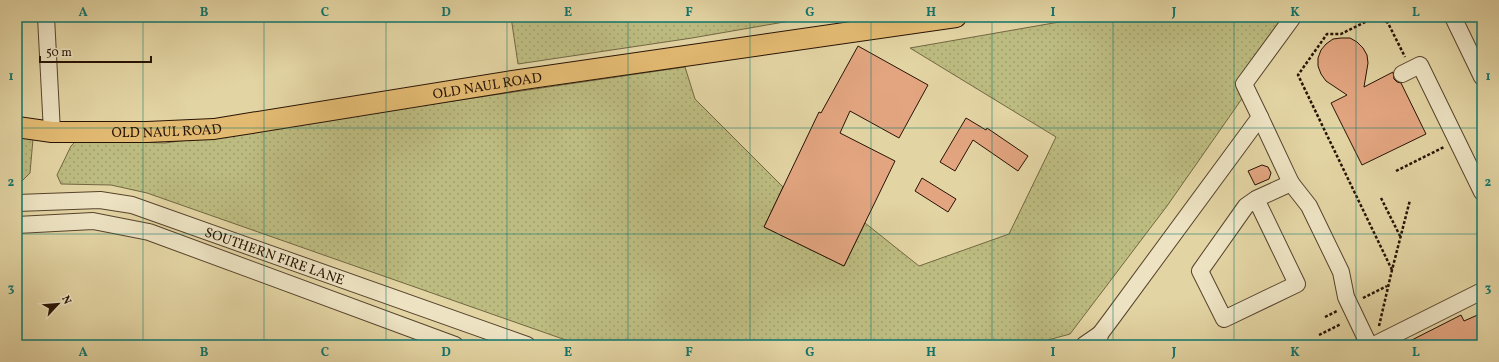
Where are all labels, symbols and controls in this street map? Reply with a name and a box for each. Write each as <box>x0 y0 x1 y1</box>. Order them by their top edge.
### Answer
text: A <box>78 4 88 22</box>
text: B <box>200 4 209 22</box>
text: C <box>321 4 329 22</box>
text: D <box>441 4 451 22</box>
text: E <box>564 4 572 22</box>
text: F <box>685 4 693 22</box>
text: G <box>805 4 815 22</box>
text: H <box>926 4 936 22</box>
text: I <box>1051 4 1056 22</box>
text: J <box>1171 4 1177 22</box>
text: K <box>1290 4 1300 22</box>
text: L <box>1412 4 1420 22</box>
scale bar <box>40 38 151 64</box>
text: 50 m <box>46 45 72 61</box>
text: 1 <box>8 68 14 86</box>
text: 1 <box>1485 68 1491 86</box>
street label: OLD NAUL ROAD <box>431 69 543 105</box>
street label: OLD NAUL ROAD <box>112 120 223 143</box>
text: 2 <box>8 174 15 192</box>
text: 2 <box>1485 174 1492 192</box>
street label: SOUTHERN FIRE LANE <box>202 224 347 291</box>
text: 3 <box>8 280 15 298</box>
text: 3 <box>1485 280 1492 298</box>
north arrow <box>38 284 78 324</box>
text: N <box>57 293 74 307</box>
text: A <box>78 344 88 362</box>
text: B <box>200 344 209 362</box>
text: C <box>321 344 329 362</box>
text: D <box>441 344 451 362</box>
text: E <box>564 344 572 362</box>
text: F <box>685 344 693 362</box>
text: G <box>805 344 815 362</box>
text: H <box>926 344 936 362</box>
text: I <box>1051 344 1056 362</box>
text: J <box>1171 344 1177 362</box>
text: K <box>1290 344 1300 362</box>
text: L <box>1412 344 1420 362</box>

